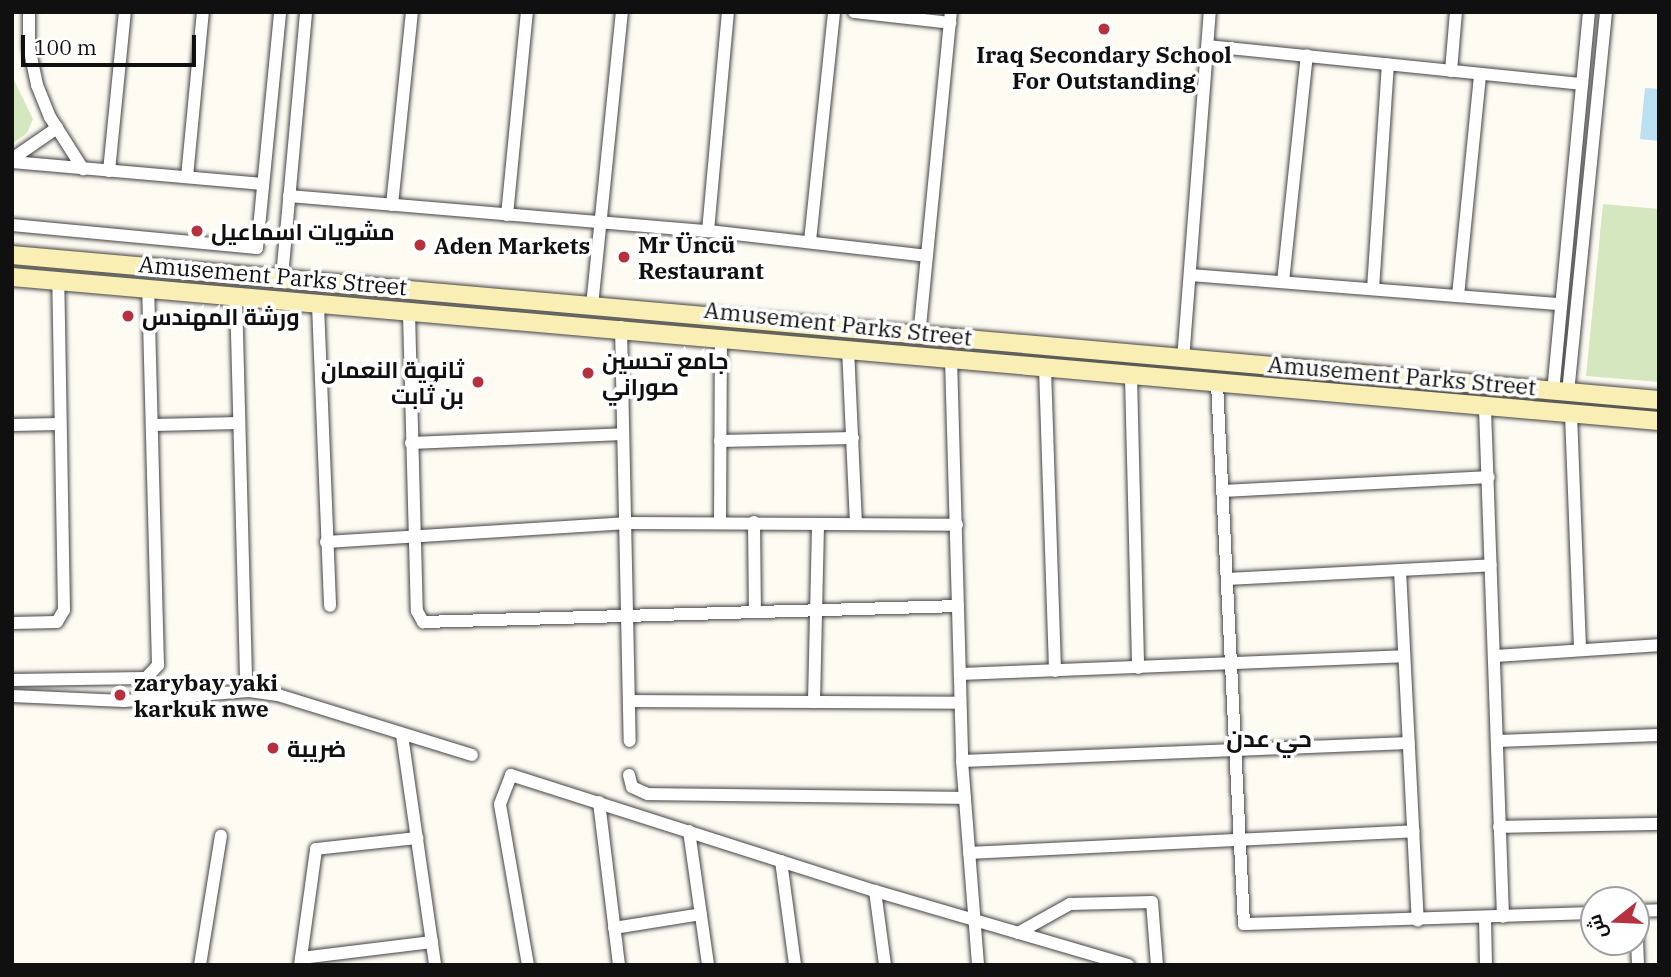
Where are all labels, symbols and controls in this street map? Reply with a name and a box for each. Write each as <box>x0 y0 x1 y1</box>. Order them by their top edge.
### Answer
scale bar <box>24 21 200 65</box>
marker: Iraq Secondary School For Outstanding <box>1096 21 1112 37</box>
text: 100 m <box>34 33 97 61</box>
place label: Iraq Secondary School For Outstanding <box>976 40 1232 94</box>
place label: مشويات اسماعيل <box>211 217 395 245</box>
marker: مشويات اسماعيل <box>189 223 205 239</box>
place label: Mr Üncü Restaurant <box>638 230 764 284</box>
place label: Aden Markets <box>434 231 590 259</box>
marker: Aden Markets <box>412 237 428 253</box>
marker: Mr Üncü Restaurant <box>616 249 632 265</box>
street label: Amusement Parks Street <box>138 250 408 300</box>
street label: Amusement Parks Street <box>703 295 973 351</box>
place label: ورشة المهندس <box>142 302 300 330</box>
marker: ورشة المهندس <box>120 308 136 324</box>
place label: جامع تحسين صوراني <box>602 346 729 400</box>
street label: Amusement Parks Street <box>1267 350 1537 400</box>
place label: ثانوية النعمان بن ثابت <box>321 355 464 409</box>
marker: جامع تحسين صوراني <box>580 365 596 381</box>
marker: ثانوية النعمان بن ثابت <box>470 374 486 390</box>
place label: zarybay yaki karkuk nwe <box>134 668 278 722</box>
marker: zarybay yaki karkuk nwe <box>112 687 128 703</box>
district label: حي عدن <box>1226 725 1312 753</box>
place label: ضريبة <box>287 734 346 762</box>
marker: ضريبة <box>265 740 281 756</box>
north arrow <box>1580 886 1650 956</box>
text: ش <box>1582 912 1612 942</box>

